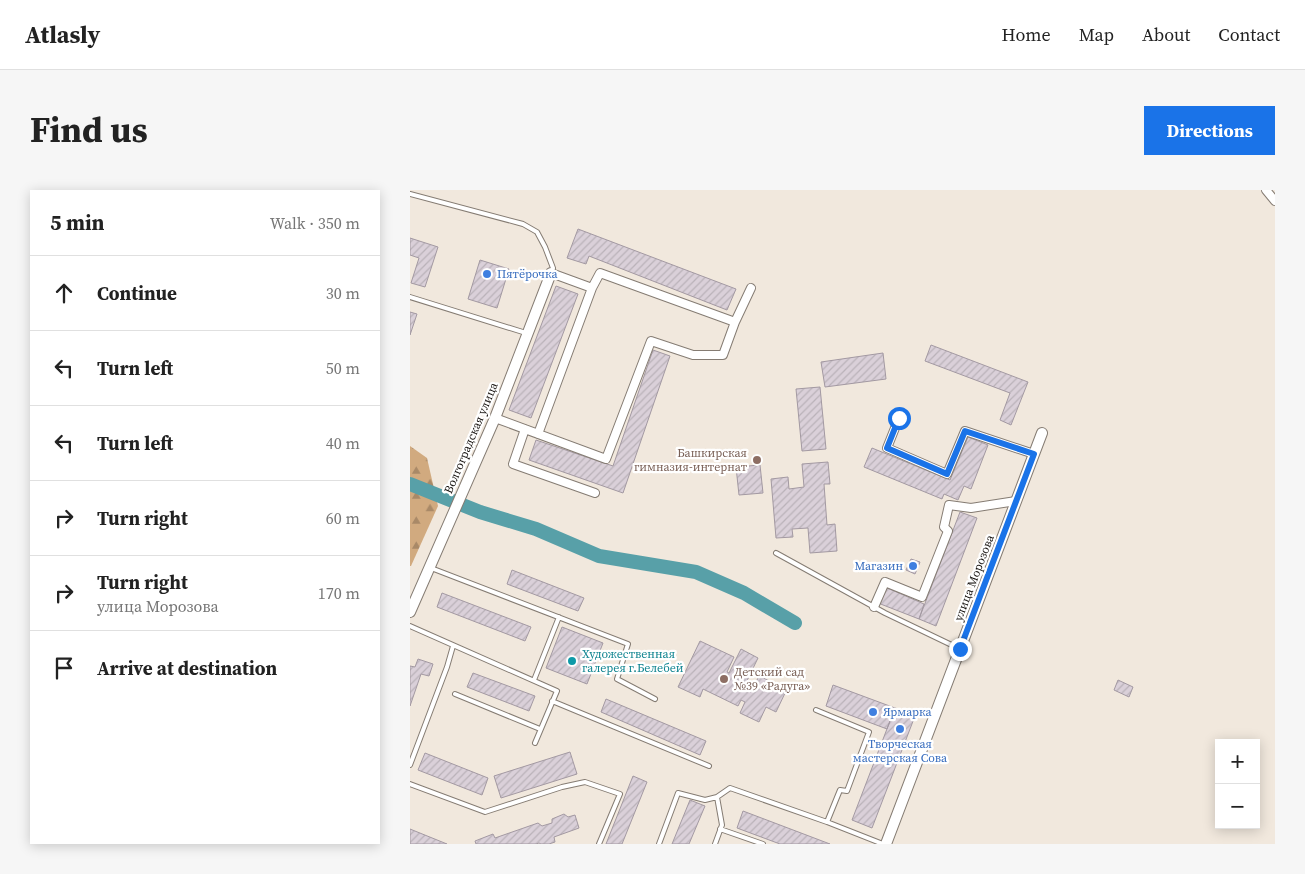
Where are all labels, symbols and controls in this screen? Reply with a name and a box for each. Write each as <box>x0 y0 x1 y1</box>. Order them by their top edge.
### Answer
text: Atlasly <box>25 18 100 51</box>
text: Home <box>1002 22 1051 47</box>
text: Map <box>1079 22 1114 47</box>
text: About <box>1142 22 1190 47</box>
text: Contact <box>1218 22 1280 47</box>
text: Find us <box>30 106 148 154</box>
button: Directions <box>1144 106 1275 155</box>
text: 5 min <box>50 208 105 237</box>
text: Walk · 350 m <box>270 212 360 234</box>
place label: Пятёрочка <box>497 266 558 282</box>
marker: Пятёрочка <box>481 268 493 280</box>
icon: ahead <box>50 279 78 307</box>
text: Continue <box>97 280 177 306</box>
text: 30 m <box>326 282 360 304</box>
icon: left <box>50 354 78 382</box>
text: Turn left <box>97 355 173 381</box>
text: 50 m <box>326 357 360 379</box>
street label: Волгоградская улица <box>440 379 502 496</box>
route start <box>888 407 911 430</box>
icon: left <box>50 429 78 457</box>
text: Turn left <box>97 430 173 456</box>
text: 40 m <box>326 432 360 454</box>
place label: Башкирская гимназия-интернат <box>634 445 748 475</box>
marker: Башкирская гимназия-интернат <box>751 454 763 466</box>
icon: right <box>50 504 78 532</box>
text: Turn right <box>97 505 188 531</box>
text: 60 m <box>326 507 360 529</box>
street label: улица Морозова <box>950 532 998 623</box>
place label: Магазин <box>854 558 903 574</box>
marker: Магазин <box>907 560 919 572</box>
text: Turn right <box>97 569 188 595</box>
icon: right <box>50 579 78 607</box>
text: 170 m <box>318 582 360 604</box>
text: улица Морозова <box>97 595 219 617</box>
route end <box>949 638 972 661</box>
place label: Художественная галерея г.Белебей <box>582 646 684 676</box>
icon: arrive <box>50 654 78 682</box>
text: Arrive at destination <box>97 655 277 681</box>
marker: Художественная галерея г.Белебей <box>566 655 578 667</box>
place label: Детский сад №39 «Радуга» <box>734 664 810 694</box>
marker: Детский сад №39 «Радуга» <box>718 673 730 685</box>
place label: Ярмарка <box>883 704 933 720</box>
marker: Ярмарка <box>867 706 879 718</box>
marker: Творческая мастерская Сова <box>894 723 906 735</box>
place label: Творческая мастерская Сова <box>853 736 948 766</box>
map controls <box>1215 739 1260 829</box>
button: + <box>1215 739 1260 784</box>
button: − <box>1215 784 1260 829</box>

